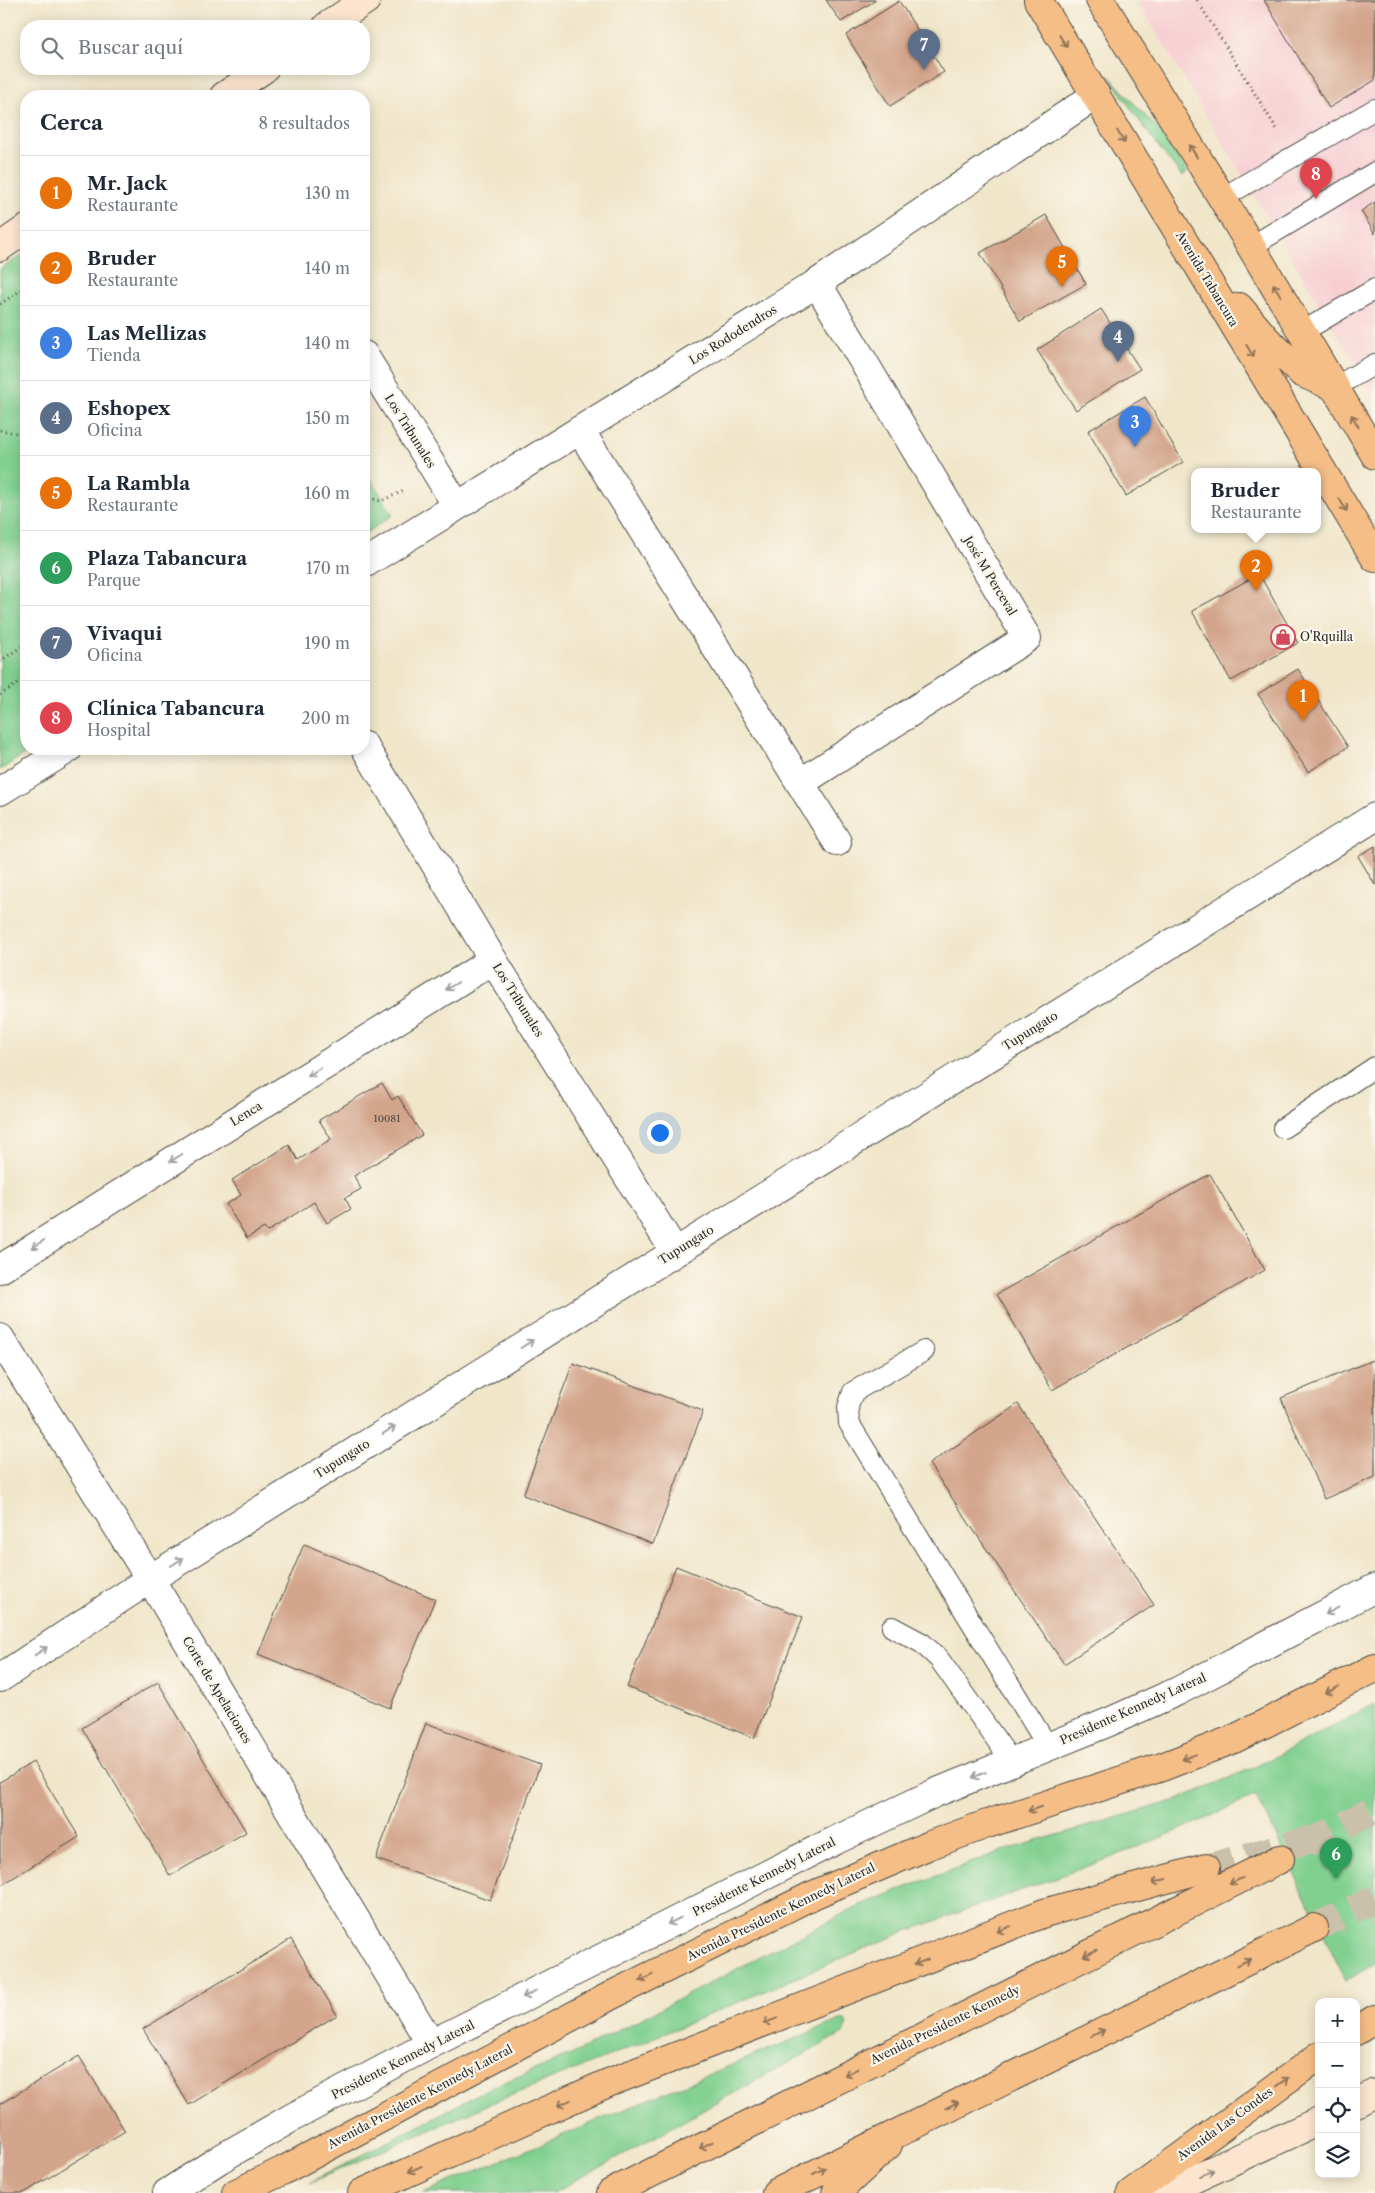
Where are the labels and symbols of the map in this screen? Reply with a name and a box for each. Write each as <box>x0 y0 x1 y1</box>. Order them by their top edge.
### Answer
pin: 7 <box>908 29 940 70</box>
one-way arrow <box>1059 34 1069 48</box>
one-way arrow <box>1117 129 1127 143</box>
one-way arrow <box>1188 144 1198 158</box>
pin: 8 <box>1300 158 1332 199</box>
street label: Avenida Tabancura <box>1172 227 1242 330</box>
pin: 5 <box>1046 246 1078 287</box>
one-way arrow <box>1271 284 1281 298</box>
street label: Los Rododendros <box>686 302 779 368</box>
pin: 4 <box>1102 321 1134 362</box>
one-way arrow <box>1246 344 1256 358</box>
street label: Los Tribunales <box>382 391 439 470</box>
pin: 3 <box>1119 406 1151 447</box>
one-way arrow <box>1349 415 1359 429</box>
one-way arrow <box>1339 498 1349 512</box>
street label: José M Perceval <box>960 532 1020 619</box>
pin: 2 <box>1240 550 1272 591</box>
shop icon: O'Rquilla <box>1270 624 1296 650</box>
place label: O'Rquilla <box>1300 629 1354 644</box>
pin: 1 <box>1287 680 1319 721</box>
street label: Los Tribunales <box>490 960 547 1039</box>
one-way arrow <box>445 981 459 991</box>
street label: Tupungato <box>999 1008 1060 1053</box>
one-way arrow <box>307 1067 321 1077</box>
street label: Lenca <box>227 1098 265 1129</box>
house number: 10081 <box>373 1112 401 1125</box>
your location <box>647 1120 673 1146</box>
one-way arrow <box>170 1154 184 1164</box>
street label: Tupungato <box>655 1222 716 1267</box>
one-way arrow <box>32 1240 46 1250</box>
one-way arrow <box>519 1339 533 1349</box>
one-way arrow <box>381 1424 395 1434</box>
street label: Tupungato <box>311 1436 372 1481</box>
one-way arrow <box>169 1557 183 1567</box>
one-way arrow <box>1325 1607 1340 1616</box>
street label: Corte de Apelaciones <box>180 1633 255 1746</box>
one-way arrow <box>33 1646 47 1656</box>
street label: Presidente Kennedy Lateral <box>1057 1669 1209 1748</box>
one-way arrow <box>1324 1686 1339 1696</box>
one-way arrow <box>1182 1753 1197 1762</box>
one-way arrow <box>971 1772 986 1781</box>
one-way arrow <box>1027 1804 1043 1814</box>
street label: Presidente Kennedy Lateral <box>690 1834 838 1919</box>
pin: 6 <box>1320 1838 1352 1879</box>
street label: Avenida Presidente Kennedy Lateral <box>683 1859 878 1964</box>
one-way arrow <box>1151 1877 1167 1886</box>
one-way arrow <box>1229 1877 1244 1886</box>
one-way arrow <box>667 1917 682 1927</box>
one-way arrow <box>997 1925 1012 1935</box>
one-way arrow <box>1083 1948 1098 1958</box>
one-way arrow <box>1236 1957 1251 1966</box>
one-way arrow <box>914 1958 930 1967</box>
one-way arrow <box>639 1974 654 1983</box>
street label: Avenida Presidente Kennedy <box>867 1982 1022 2068</box>
one-way arrow <box>522 1990 537 2000</box>
street label: Presidente Kennedy Lateral <box>329 2017 477 2102</box>
one-way arrow <box>763 2017 778 2026</box>
one-way arrow <box>1090 2028 1105 2037</box>
street label: Avenida Presidente Kennedy Lateral <box>324 2041 515 2152</box>
one-way arrow <box>844 2068 859 2077</box>
one-way arrow <box>1276 2076 1289 2087</box>
street label: Avenida Las Condes <box>1173 2084 1276 2164</box>
one-way arrow <box>557 2099 572 2108</box>
one-way arrow <box>944 2100 959 2109</box>
one-way arrow <box>698 2140 713 2150</box>
one-way arrow <box>408 2164 423 2174</box>
one-way arrow <box>811 2166 826 2175</box>
one-way arrow <box>1199 2168 1214 2178</box>

